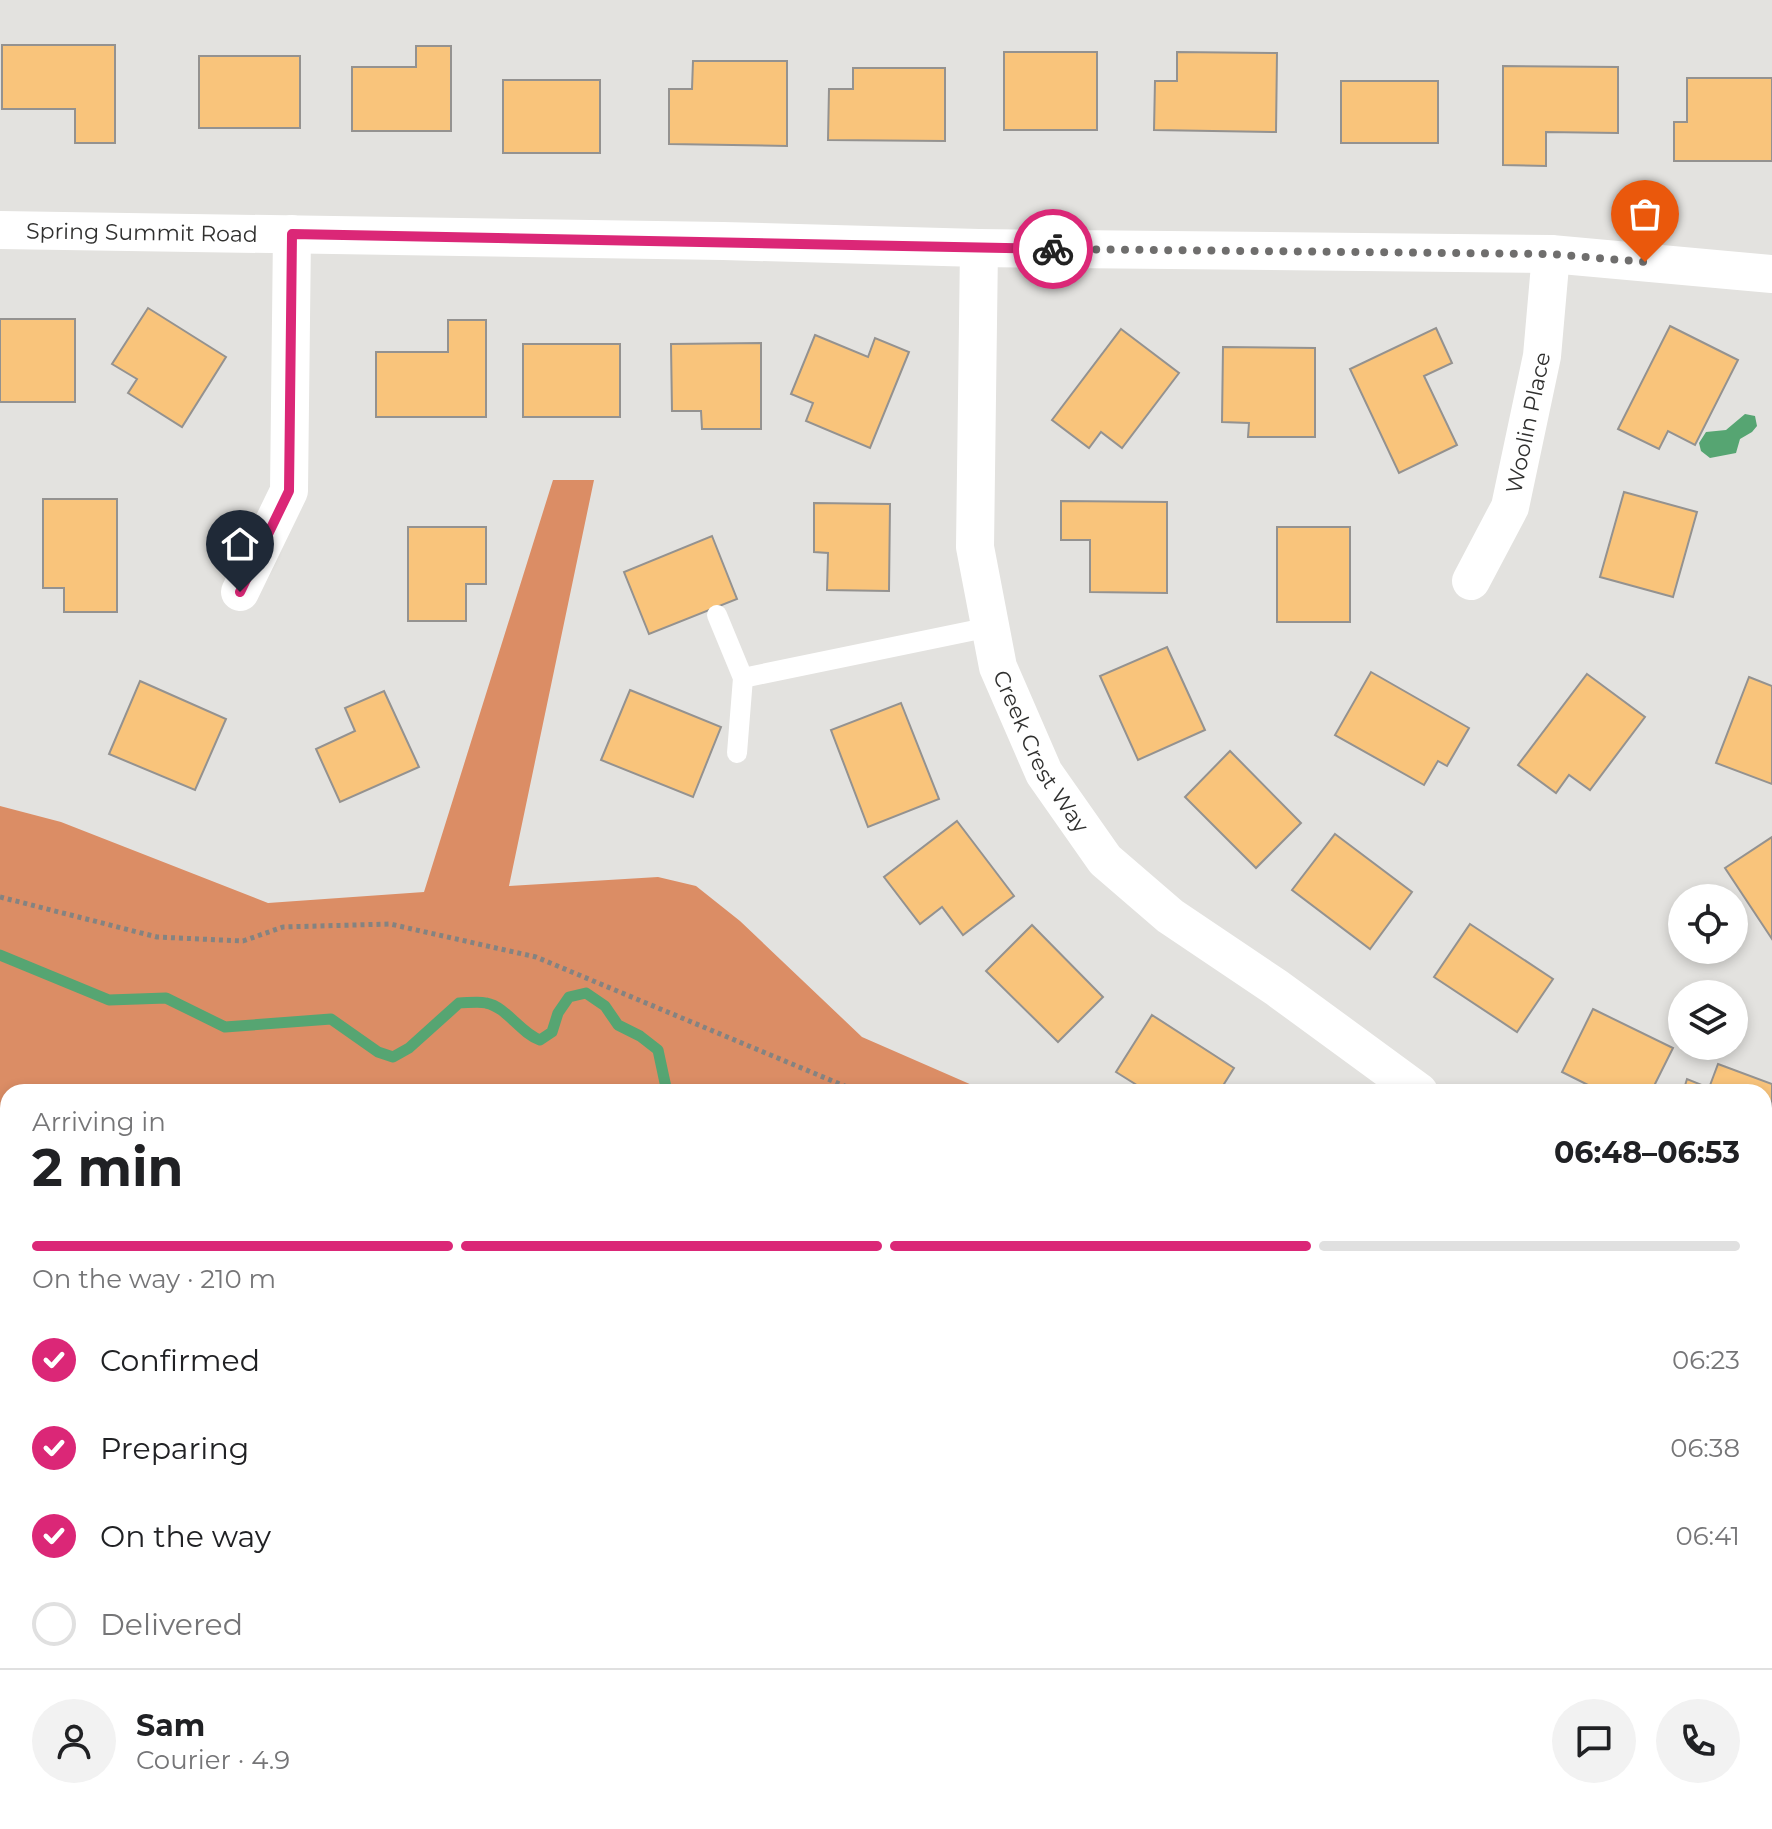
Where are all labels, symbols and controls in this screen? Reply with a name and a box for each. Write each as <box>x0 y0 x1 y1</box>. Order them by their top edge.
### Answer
pin <box>1611 180 1679 262</box>
icon: bag <box>1623 192 1667 236</box>
courier <box>1013 209 1093 289</box>
street label: Spring Summit Road <box>26 217 258 247</box>
icon: bike <box>1031 227 1075 271</box>
street label: Woolin Place <box>1500 350 1556 496</box>
pin <box>206 510 274 592</box>
icon: home <box>218 522 262 566</box>
street label: Creek Crest Way <box>987 666 1095 838</box>
map controls <box>1668 884 1748 1060</box>
button: locate <box>1668 884 1748 964</box>
button: layers <box>1668 980 1748 1060</box>
text: Arriving in <box>32 1106 166 1138</box>
text: 06:48–06:53 <box>1554 1134 1740 1171</box>
text: 2 min <box>32 1136 184 1199</box>
text: On the way · 210 m <box>32 1263 276 1295</box>
icon: check <box>32 1338 76 1382</box>
text: Confirmed <box>100 1342 260 1379</box>
text: 06:23 <box>1672 1344 1740 1376</box>
icon: check <box>32 1426 76 1470</box>
text: Preparing <box>100 1430 249 1467</box>
text: 06:38 <box>1670 1432 1740 1464</box>
icon: check <box>32 1514 76 1558</box>
text: On the way <box>100 1518 271 1555</box>
text: 06:41 <box>1676 1520 1740 1552</box>
text: Delivered <box>100 1606 243 1643</box>
button: person <box>32 1699 116 1783</box>
button: chat <box>1552 1699 1636 1783</box>
button: phone <box>1656 1699 1740 1783</box>
text: Sam <box>136 1707 205 1744</box>
text: Courier · 4.9 <box>136 1744 290 1776</box>

